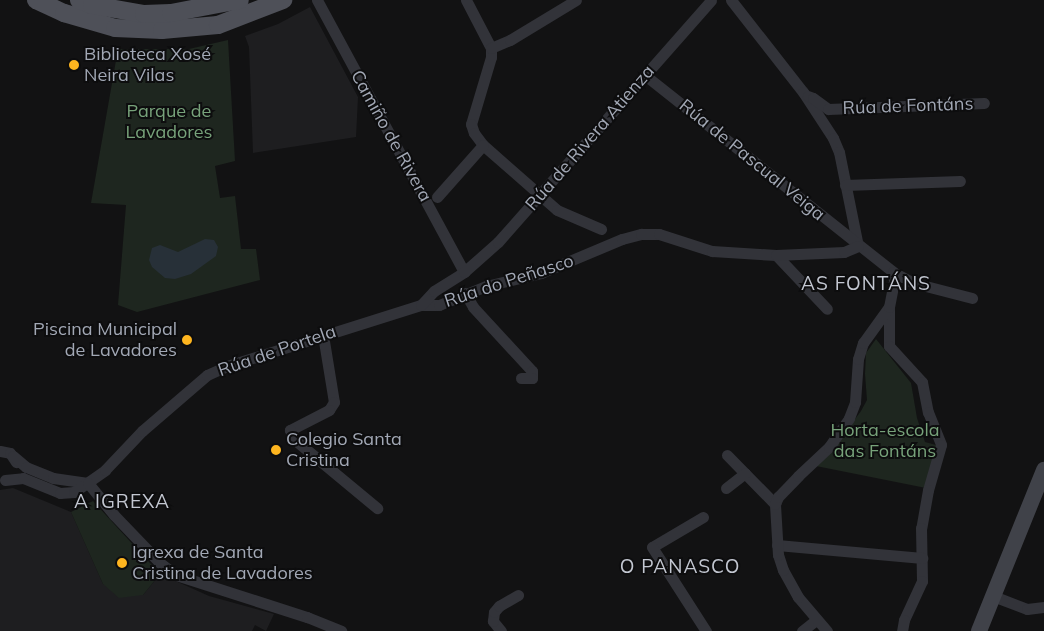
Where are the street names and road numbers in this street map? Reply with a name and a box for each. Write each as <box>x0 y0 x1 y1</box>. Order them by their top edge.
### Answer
street label: Rúa de Rivera Atienza <box>521 61 659 215</box>
street label: Camiño de Rivera <box>346 67 436 205</box>
street label: Rúa de Fontáns <box>842 93 974 119</box>
street label: Rúa de Pascual Veiga <box>675 95 829 225</box>
street label: Rúa do Peñasco <box>442 250 576 312</box>
street label: Rúa de Portela <box>215 321 339 381</box>

